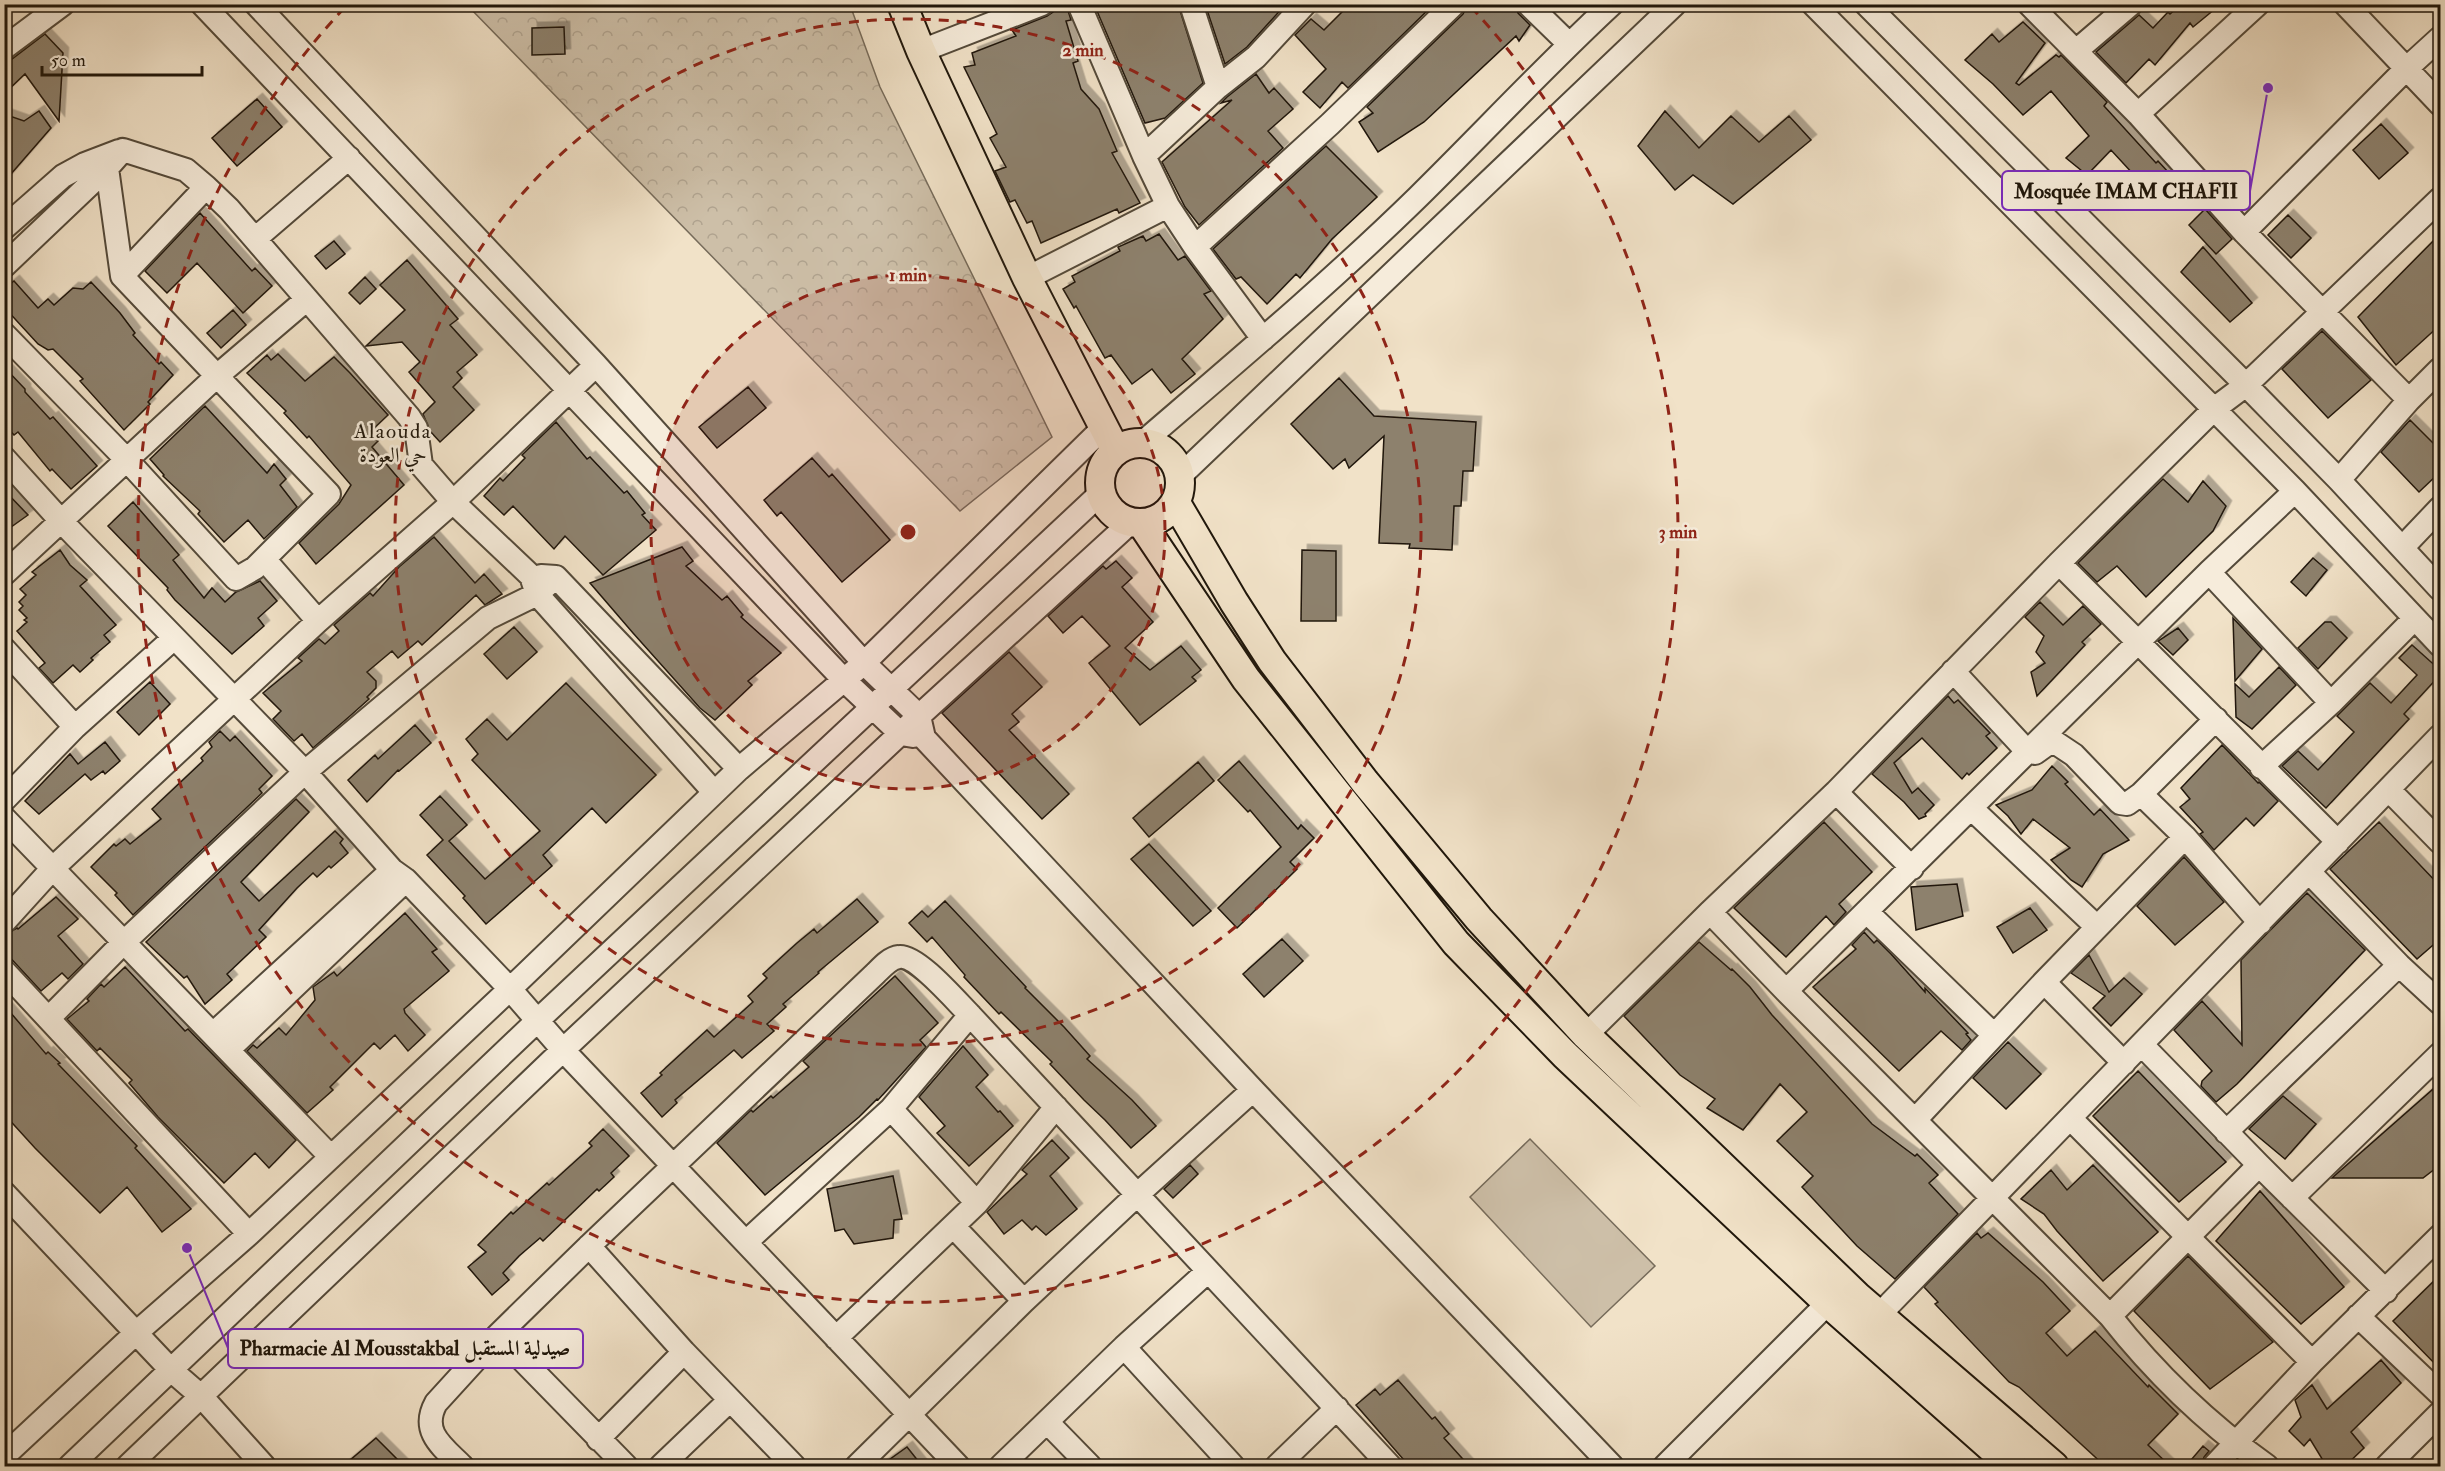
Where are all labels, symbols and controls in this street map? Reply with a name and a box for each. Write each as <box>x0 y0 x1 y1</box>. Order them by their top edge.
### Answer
scale bar <box>42 39 202 77</box>
text: 2 min <box>1063 39 1104 62</box>
text: 50 m <box>51 49 86 72</box>
callout: Mosquée IMAM CHAFII <box>2002 171 2250 210</box>
text: Mosquée IMAM CHAFII <box>2013 178 2238 205</box>
text: 1 min <box>889 264 928 287</box>
district label: Alaouda حي العودة <box>353 418 432 472</box>
text: 3 min <box>1659 521 1698 544</box>
centre of rings <box>898 522 918 542</box>
callout: Pharmacie Al Mousstakbal صيدلية المستقبل <box>228 1329 583 1368</box>
text: Pharmacie Al Mousstakbal صيدلية المستقبل <box>240 1335 570 1363</box>

